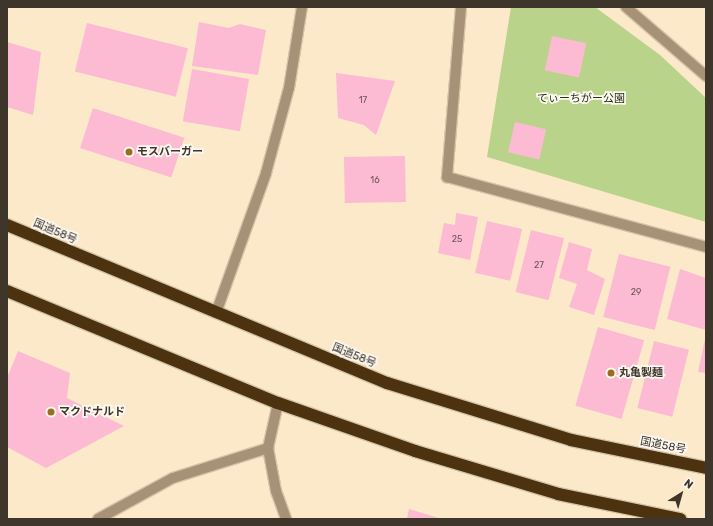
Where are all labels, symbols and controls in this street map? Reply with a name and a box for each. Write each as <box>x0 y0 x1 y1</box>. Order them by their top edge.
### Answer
park label: てぃーちがー公園 <box>537 92 625 106</box>
house number: 17 <box>359 95 367 105</box>
place label: モスバーガー <box>137 145 203 159</box>
marker: モスバーガー <box>124 147 134 157</box>
house number: 16 <box>370 175 380 185</box>
street label: 国道58号 <box>31 217 79 247</box>
house number: 25 <box>452 234 462 244</box>
house number: 27 <box>534 260 544 270</box>
house number: 29 <box>631 287 641 297</box>
street label: 国道58号 <box>330 341 378 371</box>
place label: 丸亀製麺 <box>619 366 663 380</box>
marker: 丸亀製麺 <box>606 368 616 378</box>
place label: マクドナルド <box>59 405 125 419</box>
marker: マクドナルド <box>46 407 56 417</box>
street label: 国道58号 <box>639 435 687 457</box>
north arrow <box>661 474 701 514</box>
text: N <box>681 476 696 492</box>

